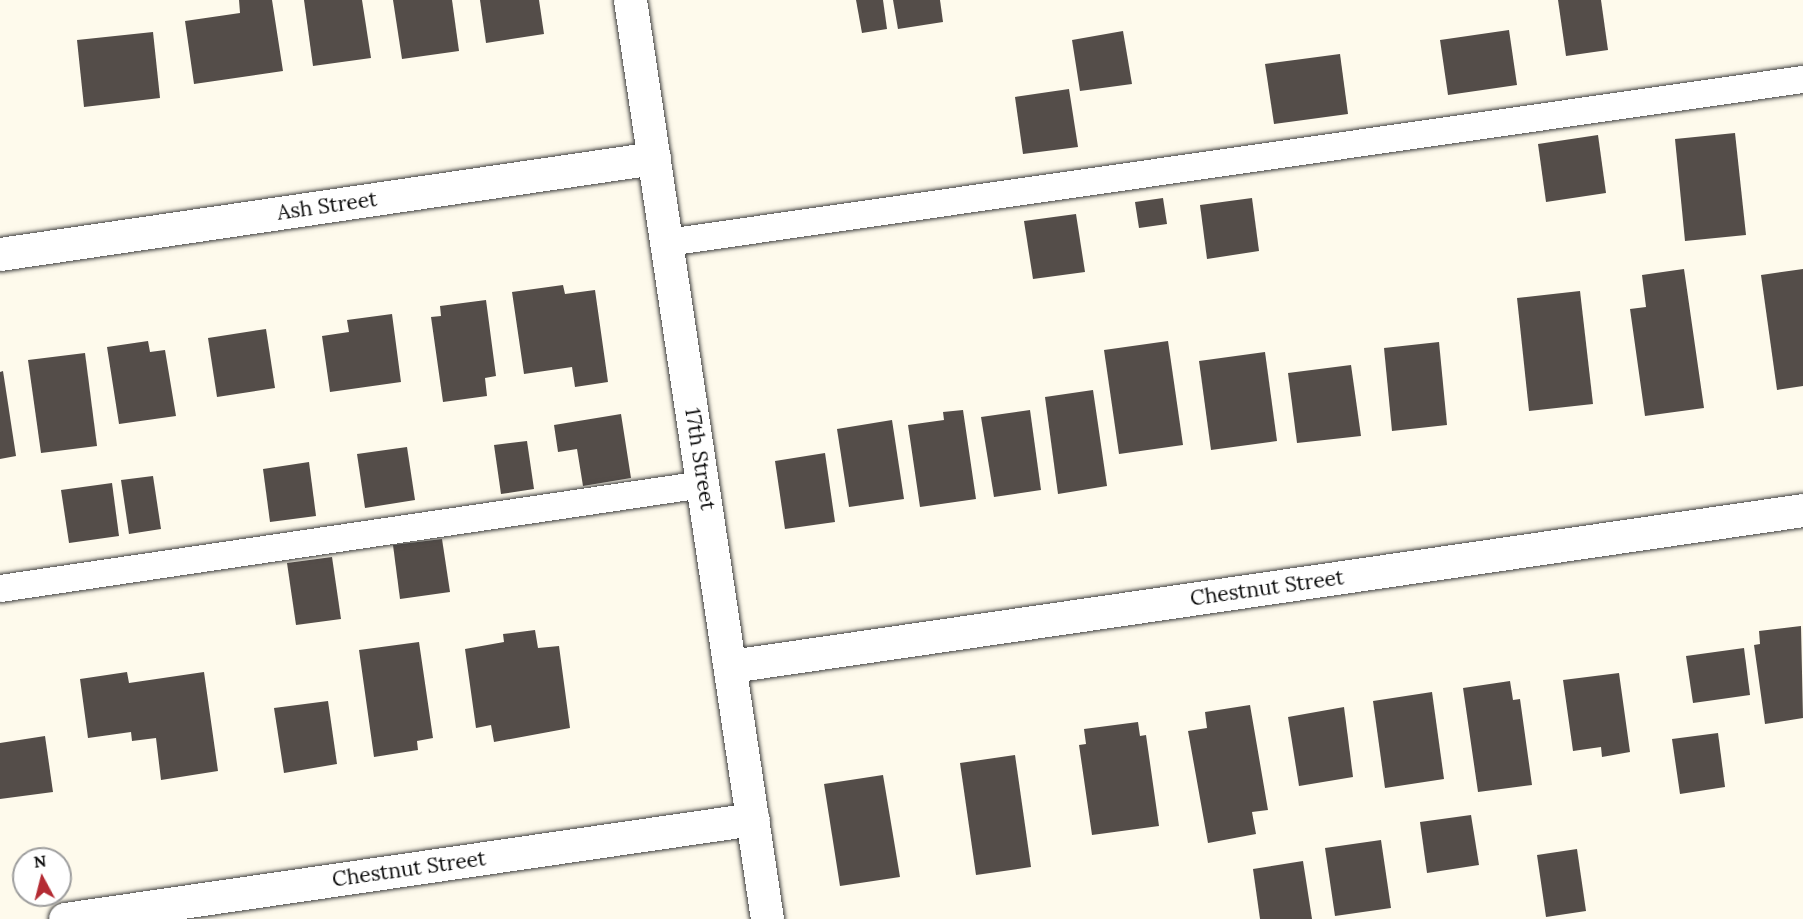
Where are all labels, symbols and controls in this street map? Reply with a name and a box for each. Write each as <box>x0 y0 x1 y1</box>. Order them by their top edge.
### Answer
street label: Ash Street <box>275 187 379 225</box>
street label: 17th Street <box>679 406 721 512</box>
street label: Chestnut Street <box>1189 565 1345 611</box>
street label: Chestnut Street <box>331 846 487 892</box>
north arrow <box>12 847 72 907</box>
text: N <box>33 850 47 872</box>

